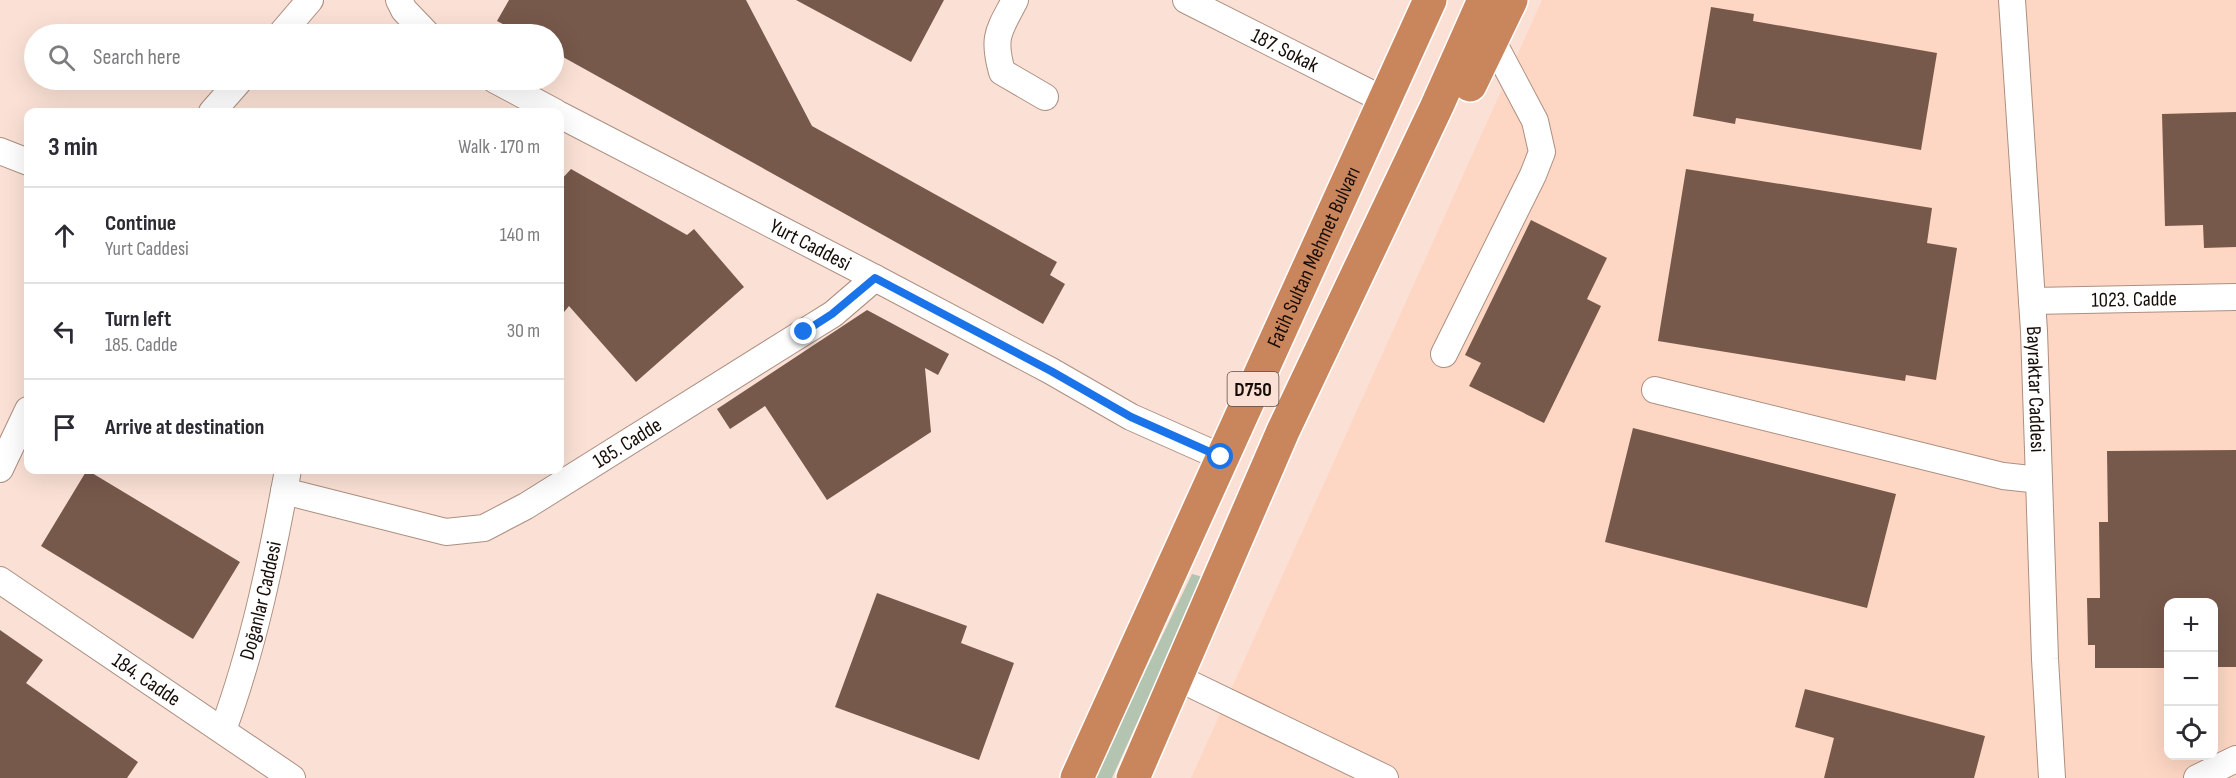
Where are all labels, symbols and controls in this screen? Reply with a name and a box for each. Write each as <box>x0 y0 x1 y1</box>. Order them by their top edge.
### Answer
street label: 187. Sokak <box>1247 23 1323 78</box>
search box <box>24 24 564 90</box>
icon: search <box>45 41 78 74</box>
text: Search here <box>93 44 180 71</box>
text: 3 min <box>48 132 98 163</box>
text: Walk · 170 m <box>458 135 540 159</box>
street label: Fatih Sultan Mehmet Bulvarı <box>1262 163 1366 352</box>
text: Continue <box>105 210 176 237</box>
street label: Yurt Caddesi <box>765 214 855 276</box>
icon: ahead <box>48 219 81 252</box>
text: 140 m <box>500 223 540 247</box>
text: Yurt Caddesi <box>105 237 189 261</box>
street label: 1023. Cadde <box>2091 286 2177 313</box>
text: Turn left <box>105 306 171 333</box>
icon: left <box>48 315 81 348</box>
route end <box>790 318 816 344</box>
text: 30 m <box>507 319 540 343</box>
street label: Bayraktar Caddesi <box>2021 325 2050 453</box>
text: 185. Cadde <box>105 333 177 357</box>
road number: D750 <box>1228 372 1278 406</box>
icon: arrive <box>48 411 81 444</box>
street label: 185. Cadde <box>588 412 666 474</box>
text: Arrive at destination <box>105 414 264 441</box>
route start <box>1207 443 1233 469</box>
street label: Doğanlar Caddesi <box>234 539 287 663</box>
map controls <box>2164 598 2218 760</box>
button: + <box>2164 598 2218 652</box>
street label: 184. Cadde <box>107 648 185 712</box>
button: − <box>2164 652 2218 706</box>
button: locate <box>2164 706 2218 760</box>

